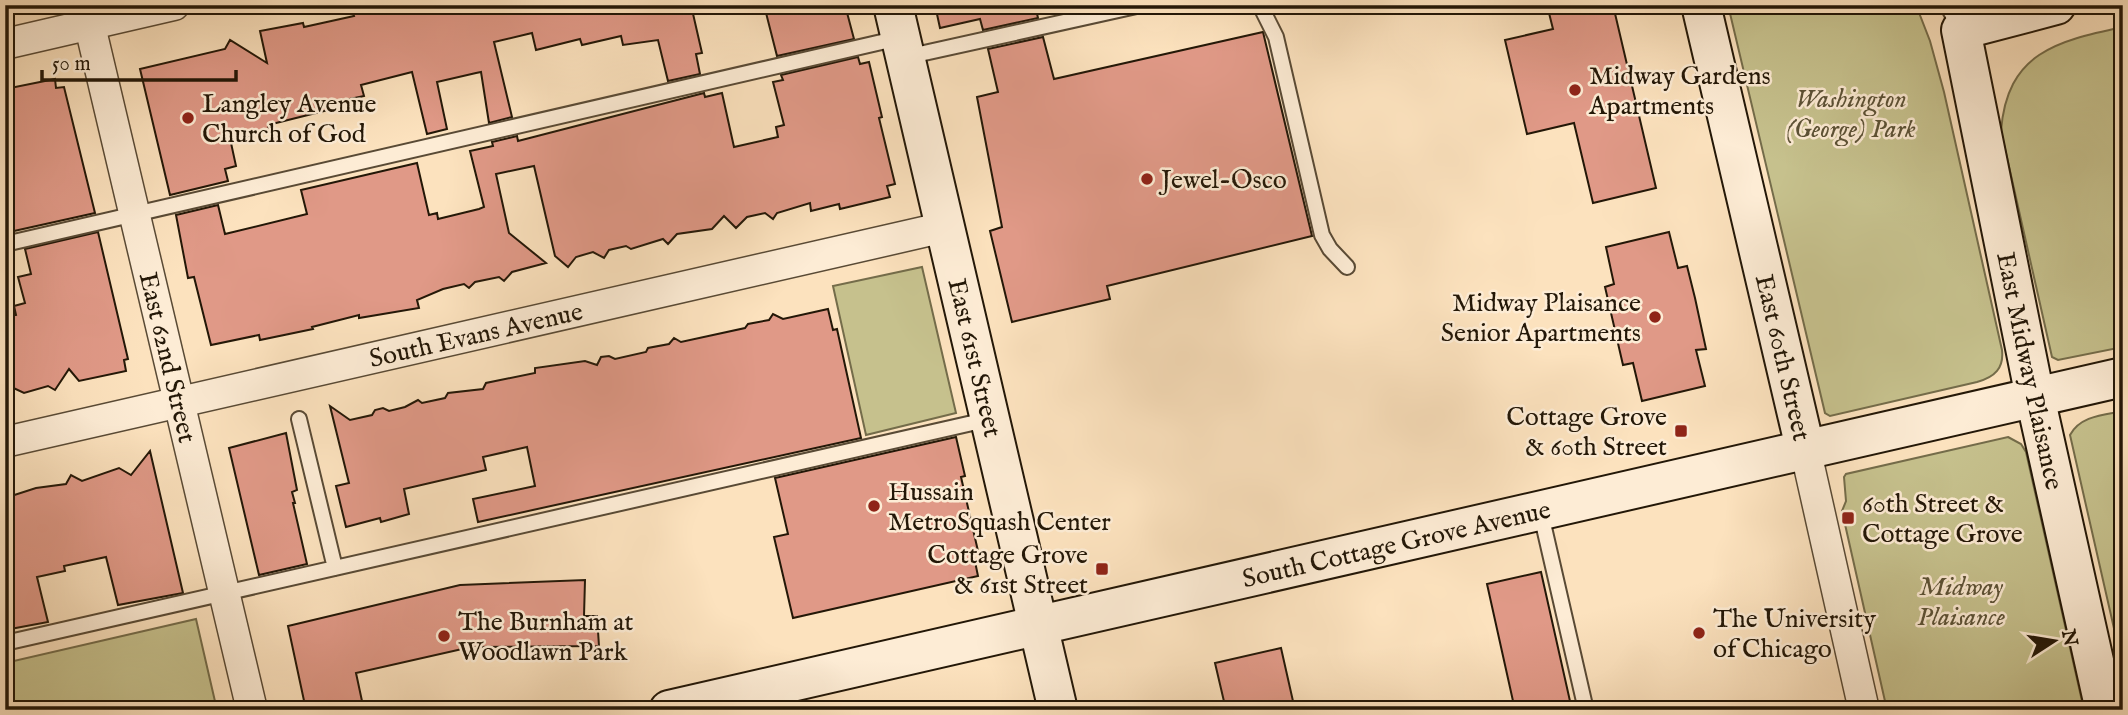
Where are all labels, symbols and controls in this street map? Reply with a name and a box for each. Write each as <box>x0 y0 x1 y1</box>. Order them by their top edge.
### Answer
scale bar <box>42 38 236 82</box>
text: 50 m <box>52 51 91 78</box>
place label: Midway Gardens Apartments <box>1588 60 1771 123</box>
marker: Midway Gardens Apartments <box>1567 82 1583 98</box>
park label: Washington (George) Park <box>1786 83 1916 147</box>
place label: Langley Avenue Church of God <box>202 88 377 151</box>
marker: Langley Avenue Church of God <box>180 110 196 126</box>
place label: Jewel-Osco <box>1158 164 1287 197</box>
marker: Jewel-Osco <box>1139 171 1155 187</box>
street label: East Midway Plaisance <box>1988 249 2070 493</box>
street label: East 62nd Street <box>131 269 203 446</box>
street label: East 60th Street <box>1747 271 1818 444</box>
street label: East 61st Street <box>940 275 1009 440</box>
place label: Midway Plaisance Senior Apartments <box>1441 287 1641 350</box>
street label: South Evans Avenue <box>366 295 586 376</box>
marker: Midway Plaisance Senior Apartments <box>1647 309 1663 325</box>
place label: Cottage Grove & 60th Street <box>1506 401 1667 464</box>
marker: Cottage Grove & 60th Street <box>1673 423 1689 439</box>
place label: Hussain MetroSquash Center <box>888 476 1111 539</box>
place label: 60th Street & Cottage Grove <box>1862 488 2023 551</box>
street label: South Cottage Grove Avenue <box>1239 494 1554 596</box>
marker: Hussain MetroSquash Center <box>866 498 882 514</box>
marker: 60th Street & Cottage Grove <box>1840 510 1856 526</box>
place label: Cottage Grove & 61st Street <box>927 539 1088 602</box>
marker: Cottage Grove & 61st Street <box>1094 561 1110 577</box>
park label: Midway Plaisance <box>1917 571 2005 634</box>
place label: The University of Chicago <box>1713 603 1876 666</box>
place label: The Burnham at Woodlawn Park <box>458 606 634 669</box>
north arrow <box>2020 606 2090 676</box>
marker: The University of Chicago <box>1691 625 1707 641</box>
text: N <box>2055 626 2082 649</box>
marker: The Burnham at Woodlawn Park <box>436 628 452 644</box>

